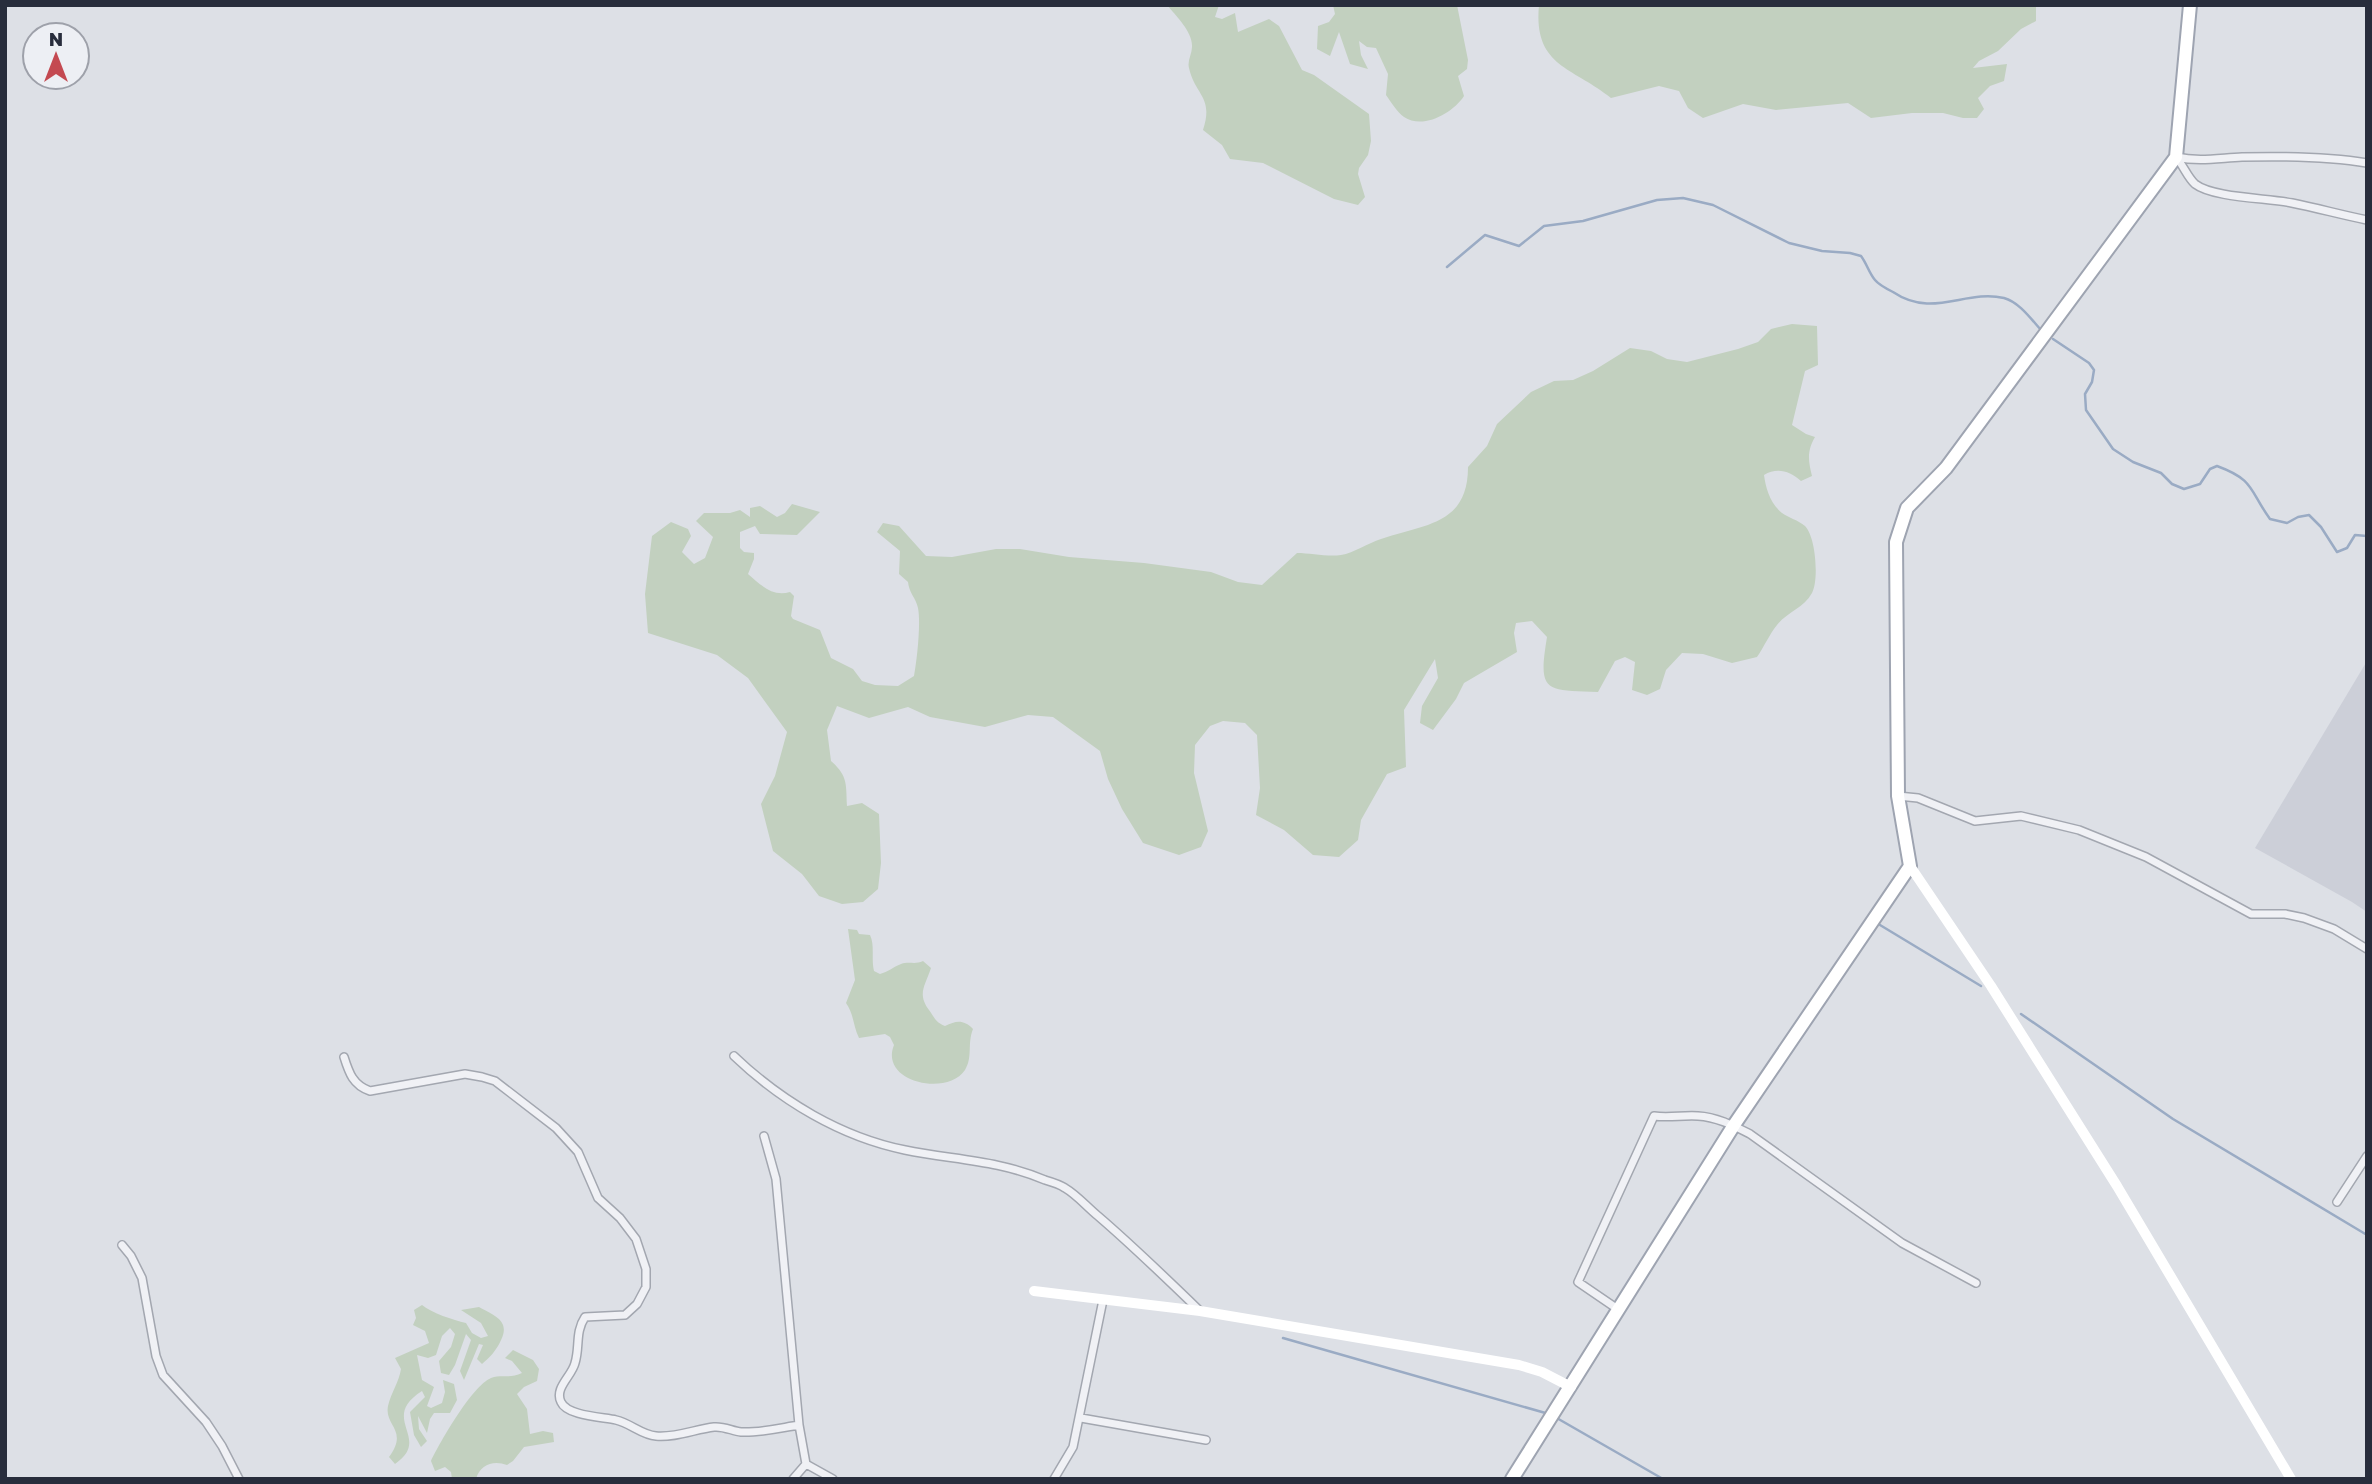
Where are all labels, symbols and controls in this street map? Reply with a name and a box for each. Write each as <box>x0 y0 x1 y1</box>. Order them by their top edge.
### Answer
north arrow <box>21 21 91 91</box>
text: N <box>49 27 63 50</box>

